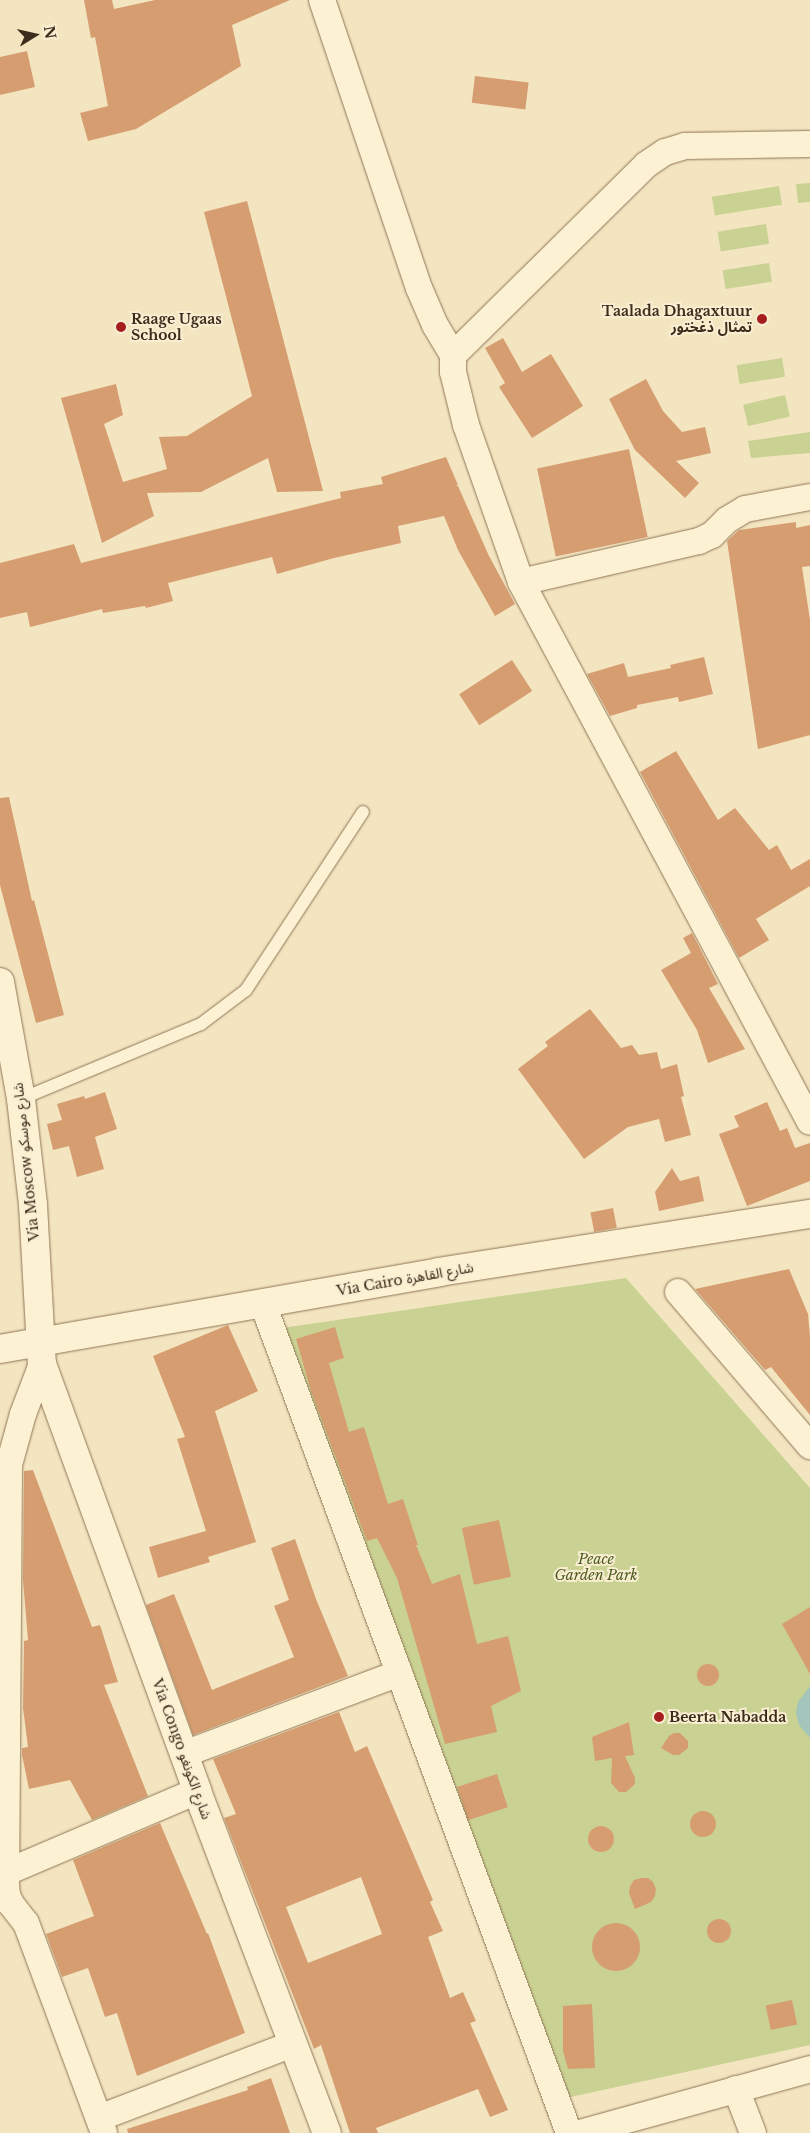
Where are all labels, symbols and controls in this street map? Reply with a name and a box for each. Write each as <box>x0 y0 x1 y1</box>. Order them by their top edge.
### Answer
north arrow <box>10 10 60 60</box>
text: N <box>40 24 60 40</box>
place label: Taalada Dhagaxtuur تمثال ذغختور <box>602 303 752 336</box>
place label: Raage Ugaas School <box>131 311 222 344</box>
marker: Taalada Dhagaxtuur تمثال ذغختور <box>756 313 768 325</box>
marker: Raage Ugaas School <box>115 321 127 333</box>
street label: Via Moscow شارع موسكو <box>9 1082 43 1242</box>
street label: Via Cairo شارع القاهرة <box>335 1259 475 1299</box>
park label: Peace Garden Park <box>554 1551 638 1584</box>
street label: Via Congo شارع الكونغو <box>149 1676 215 1822</box>
place label: Beerta Nabadda <box>669 1709 786 1725</box>
marker: Beerta Nabadda <box>653 1711 665 1723</box>

